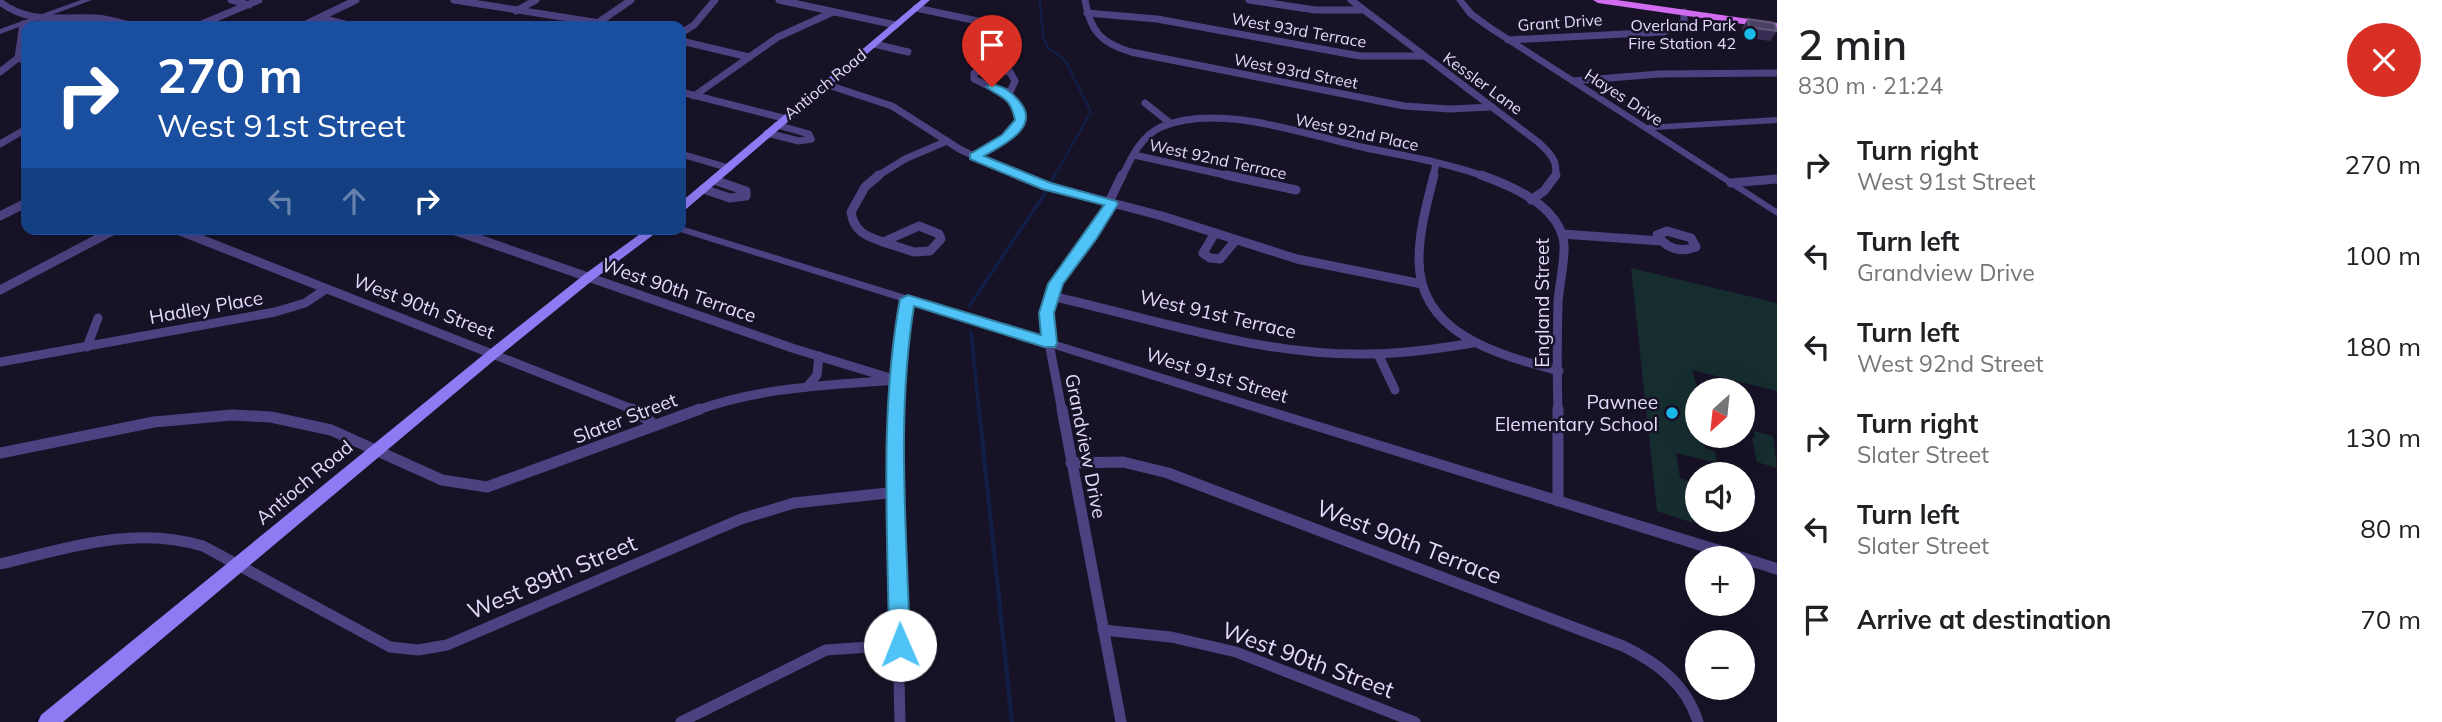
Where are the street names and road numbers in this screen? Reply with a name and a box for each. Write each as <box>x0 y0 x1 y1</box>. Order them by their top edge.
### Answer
street label: West 93rd Terrace <box>1230 8 1368 52</box>
street label: Grant Drive <box>1517 9 1603 35</box>
street label: Antioch Road <box>780 45 870 123</box>
street label: Kessler Lane <box>1439 47 1527 119</box>
street label: West 93rd Street <box>1232 49 1360 93</box>
street label: Hayes Drive <box>1581 64 1667 130</box>
street label: West 92nd Place <box>1293 109 1421 155</box>
street label: West 92nd Terrace <box>1147 135 1289 183</box>
street label: England Street <box>1530 238 1554 368</box>
street label: West 90th Terrace <box>599 252 759 328</box>
street label: West 90th Street <box>350 268 498 344</box>
street label: West 91st Terrace <box>1137 284 1299 344</box>
street label: Hadley Place <box>147 285 265 329</box>
street label: West 91st Street <box>1143 342 1291 408</box>
street label: Grandview Drive <box>1060 372 1112 520</box>
street label: Slater Street <box>570 387 681 449</box>
street label: Antioch Road <box>251 434 357 530</box>
street label: West 90th Terrace <box>1313 493 1506 590</box>
street label: West 89th Street <box>463 528 641 625</box>
street label: West 90th Street <box>1218 615 1398 704</box>

